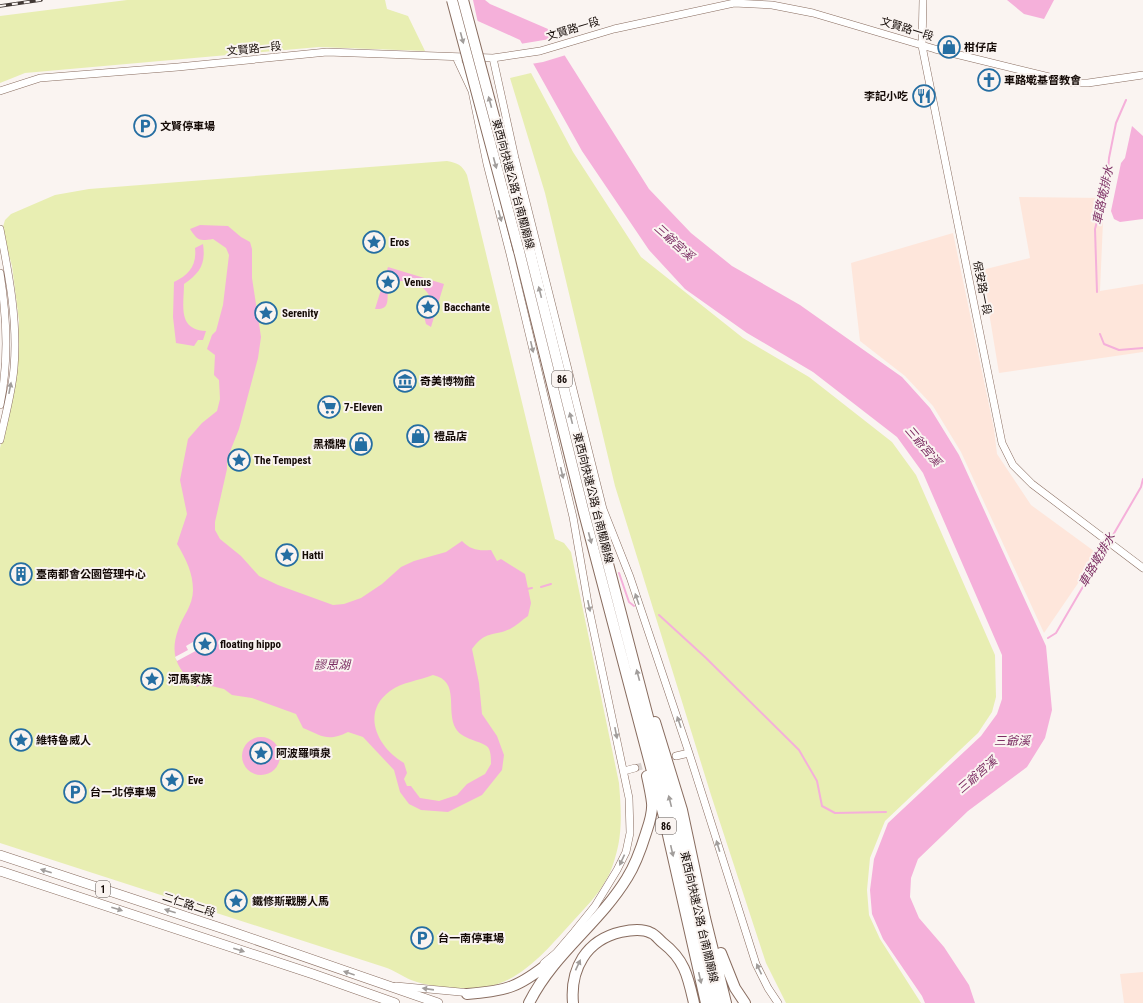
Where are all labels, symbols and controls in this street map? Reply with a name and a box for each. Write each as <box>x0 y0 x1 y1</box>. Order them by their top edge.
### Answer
street label: 文賢路一段 <box>545 15 601 43</box>
street label: 文賢路一段 <box>879 15 935 43</box>
one-way arrow <box>459 32 465 44</box>
shop icon: 柑仔店 <box>936 34 962 60</box>
street label: 文賢路一段 <box>226 40 282 58</box>
place label: 柑仔店 <box>964 41 997 54</box>
church icon: 車路墘基督教會 <box>976 67 1002 93</box>
place label: 車路墘基督教會 <box>1004 74 1081 87</box>
restaurant icon: 李記小吃 <box>911 83 937 109</box>
place label: 李記小吃 <box>864 90 908 103</box>
one-way arrow <box>486 96 492 109</box>
parking icon: 文賢停車場 <box>132 113 158 139</box>
street label: 東西向快速公路 台南關廟線 <box>489 117 537 251</box>
place label: 文賢停車場 <box>160 120 215 133</box>
one-way arrow <box>493 157 499 170</box>
water label: 車路墘排水 <box>1090 163 1116 226</box>
one-way arrow <box>497 210 503 222</box>
water label: 三爺宮溪 <box>651 221 698 265</box>
place icon: Eros <box>361 229 387 255</box>
place label: Eros <box>390 236 409 249</box>
street label: 保安路一段 <box>970 260 994 316</box>
place icon: Venus <box>375 269 401 295</box>
place label: Venus <box>404 276 431 289</box>
one-way arrow <box>537 286 543 298</box>
place icon: Bacchante <box>415 294 441 320</box>
place icon: Serenity <box>253 300 279 326</box>
place label: Bacchante <box>444 301 490 314</box>
place label: Serenity <box>282 307 319 320</box>
one-way arrow <box>530 340 536 353</box>
museum icon: 奇美博物館 <box>392 368 418 394</box>
road number: 86 <box>552 371 572 387</box>
place label: 奇美博物館 <box>420 375 475 388</box>
one-way arrow <box>7 382 13 395</box>
supermarket icon: 7-Eleven <box>316 394 342 420</box>
place label: 7-Eleven <box>344 401 382 414</box>
one-way arrow <box>568 412 574 424</box>
shop icon: 禮品店 <box>405 423 431 449</box>
water label: 三爺宮溪 <box>902 423 945 470</box>
place label: 禮品店 <box>434 430 467 443</box>
shop icon: 黑橋牌 <box>348 431 374 457</box>
street label: 東西向快速公路 台南關廟線 <box>570 431 616 565</box>
place label: 黑橋牌 <box>313 438 346 451</box>
place icon: The Tempest <box>226 447 252 473</box>
place label: The Tempest <box>254 454 311 467</box>
one-way arrow <box>560 467 566 479</box>
water label: 車路墘排水 <box>1076 530 1119 589</box>
one-way arrow <box>588 532 594 545</box>
place icon: Hatti <box>274 542 300 568</box>
place label: Hatti <box>302 549 324 562</box>
building icon: 臺南都會公園管理中心 <box>8 561 34 587</box>
place label: 臺南都會公園管理中心 <box>36 568 146 581</box>
one-way arrow <box>634 592 640 604</box>
one-way arrow <box>586 599 592 612</box>
place icon: floating hippo <box>192 631 218 657</box>
place label: floating hippo <box>220 638 281 651</box>
water label: 謬思湖 <box>314 658 352 672</box>
place icon: 河馬家族 <box>139 666 165 692</box>
one-way arrow <box>634 669 640 681</box>
place label: 河馬家族 <box>168 673 212 686</box>
one-way arrow <box>675 716 681 728</box>
one-way arrow <box>614 726 620 739</box>
place icon: 維特魯威人 <box>8 727 34 753</box>
place label: 維特魯威人 <box>36 734 91 747</box>
water label: 三爺溪 <box>994 734 1032 748</box>
place icon: 阿波羅噴泉 <box>248 740 274 766</box>
place label: 阿波羅噴泉 <box>276 747 331 760</box>
water label: 三爺宮溪 <box>954 753 1001 796</box>
place icon: Eve <box>159 767 185 793</box>
place label: Eve <box>188 774 203 787</box>
parking icon: 台一北停車場 <box>62 779 88 805</box>
place label: 台一北停車場 <box>90 786 156 799</box>
one-way arrow <box>667 795 673 807</box>
road number: 86 <box>656 818 676 834</box>
one-way arrow <box>715 839 721 851</box>
one-way arrow <box>669 845 675 858</box>
street label: 東西向快速公路 台南關廟線 <box>678 850 720 984</box>
one-way arrow <box>619 854 625 866</box>
one-way arrow <box>40 867 52 873</box>
road number: 1 <box>96 881 110 897</box>
place icon: 鐵修斯戰勝人馬 <box>223 888 249 914</box>
street label: 二仁路二段 <box>161 890 217 920</box>
place label: 鐵修斯戰勝人馬 <box>252 895 329 908</box>
one-way arrow <box>111 906 123 912</box>
one-way arrow <box>163 908 175 914</box>
parking icon: 台一南停車場 <box>409 925 435 951</box>
place label: 台一南停車場 <box>438 932 504 945</box>
one-way arrow <box>234 947 246 953</box>
one-way arrow <box>575 959 582 971</box>
one-way arrow <box>756 964 762 975</box>
one-way arrow <box>342 969 354 975</box>
one-way arrow <box>698 972 704 984</box>
one-way arrow <box>422 986 434 992</box>

